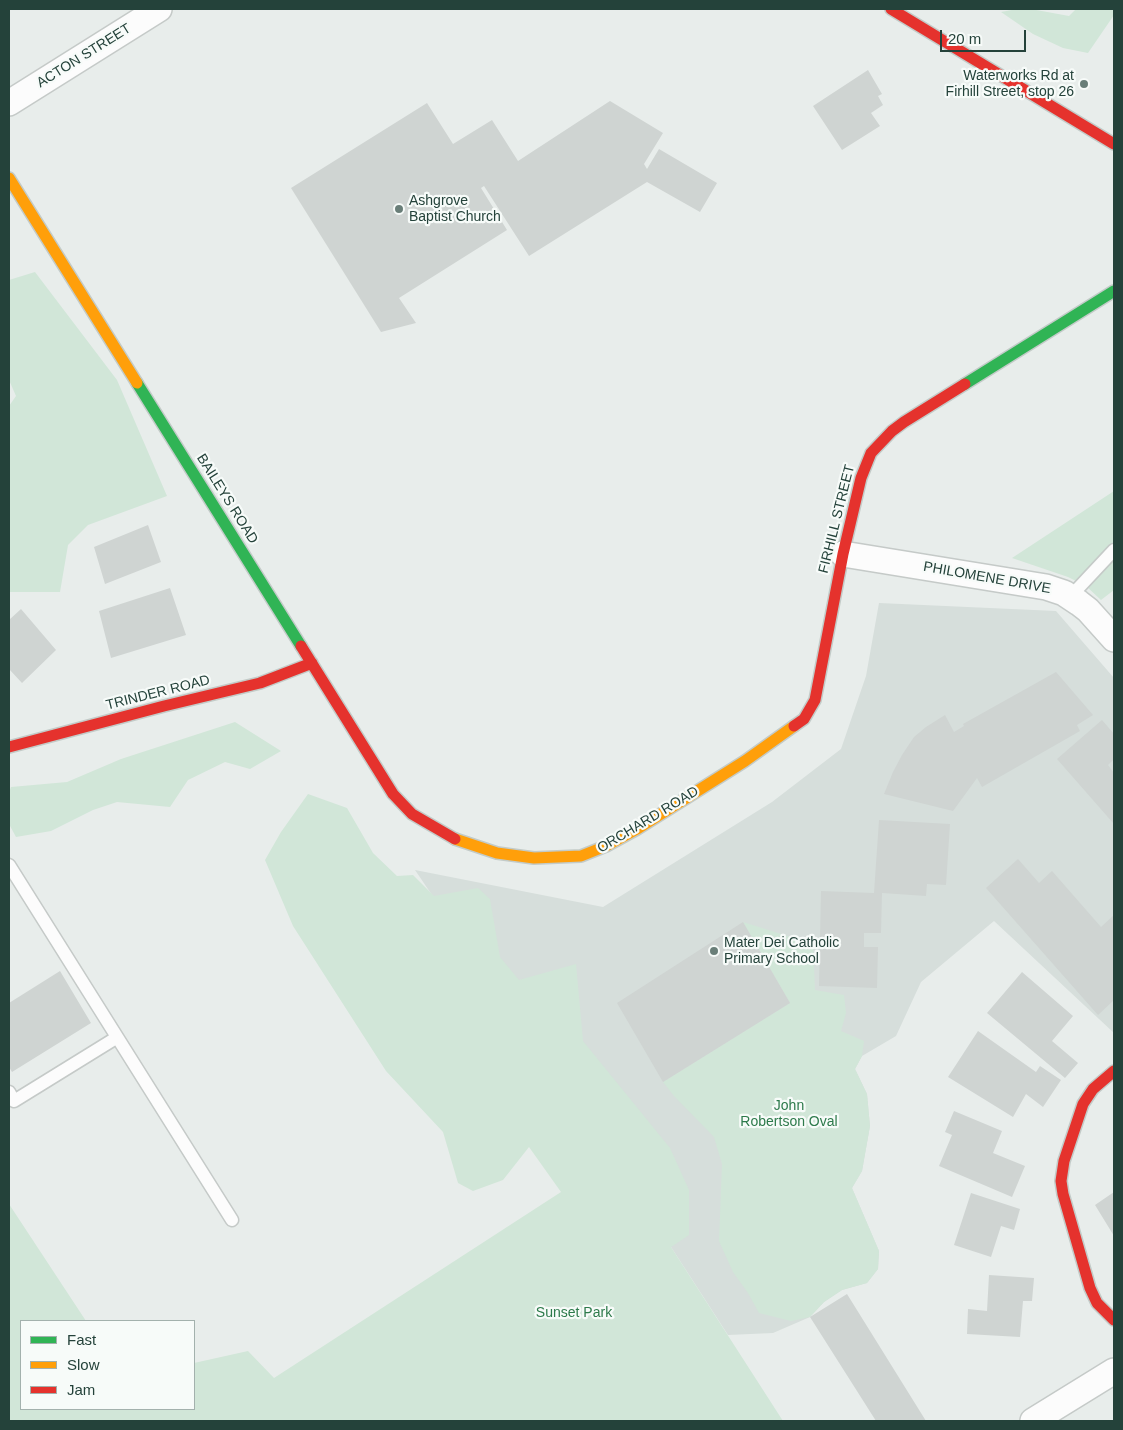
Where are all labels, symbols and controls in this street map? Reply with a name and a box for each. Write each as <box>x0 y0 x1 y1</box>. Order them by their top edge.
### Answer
street label: ACTON STREET <box>34 20 134 92</box>
scale bar <box>943 20 1029 52</box>
text: 20 m <box>948 30 981 47</box>
place label: Waterworks Rd at Firhill Street, stop 26 <box>946 68 1074 100</box>
marker: Waterworks Rd at Firhill Street, stop 26 <box>1078 78 1090 90</box>
place label: Ashgrove Baptist Church <box>409 193 501 226</box>
marker: Ashgrove Baptist Church <box>393 203 405 215</box>
street label: BAILEYS ROAD <box>193 451 261 547</box>
street label: FIRHILL STREET <box>815 463 859 575</box>
street label: PHILOMENE DRIVE <box>922 559 1052 597</box>
street label: TRINDER ROAD <box>104 672 212 714</box>
street label: ORCHARD ROAD <box>594 783 702 857</box>
place label: Mater Dei Catholic Primary School <box>724 935 839 968</box>
marker: Mater Dei Catholic Primary School <box>708 945 720 957</box>
park label: John Robertson Oval <box>740 1098 838 1130</box>
park label: Sunset Park <box>536 1305 612 1321</box>
legend <box>20 1320 195 1410</box>
text: Fast <box>67 1331 96 1348</box>
text: Slow <box>67 1356 100 1373</box>
text: Jam <box>67 1381 95 1398</box>

